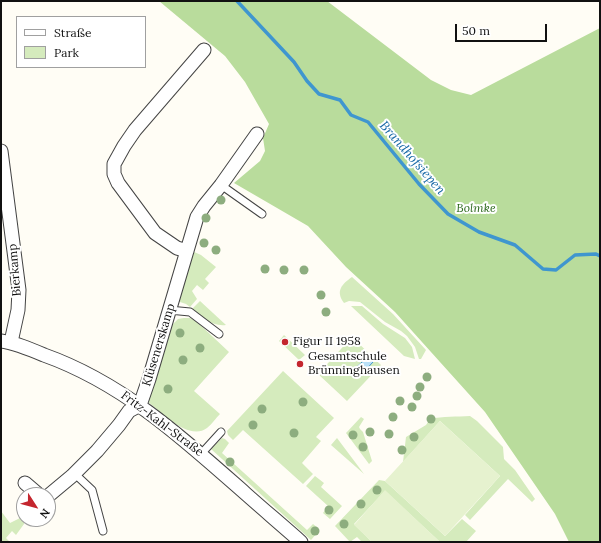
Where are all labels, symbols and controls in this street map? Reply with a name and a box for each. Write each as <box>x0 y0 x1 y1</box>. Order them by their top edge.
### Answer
legend <box>16 16 146 68</box>
scale bar <box>457 16 549 42</box>
text: 50 m <box>462 23 490 38</box>
text: Straße <box>54 25 91 40</box>
text: Park <box>54 45 79 60</box>
water label: Brandhofsiepen <box>376 118 448 198</box>
park label: Bolmke <box>456 202 496 216</box>
street label: Bierkamp <box>6 243 24 297</box>
street label: Klüsenerskamp <box>140 302 178 388</box>
place label: Figur II 1958 <box>293 335 361 349</box>
marker: Figur II 1958 <box>280 337 290 347</box>
place label: Gesamtschule Brünninghausen <box>308 350 400 378</box>
marker: Gesamtschule Brünninghausen <box>295 359 305 369</box>
street label: Fritz-Kahl-Straße <box>118 388 206 460</box>
north arrow <box>16 487 56 527</box>
text: N <box>37 506 53 521</box>

